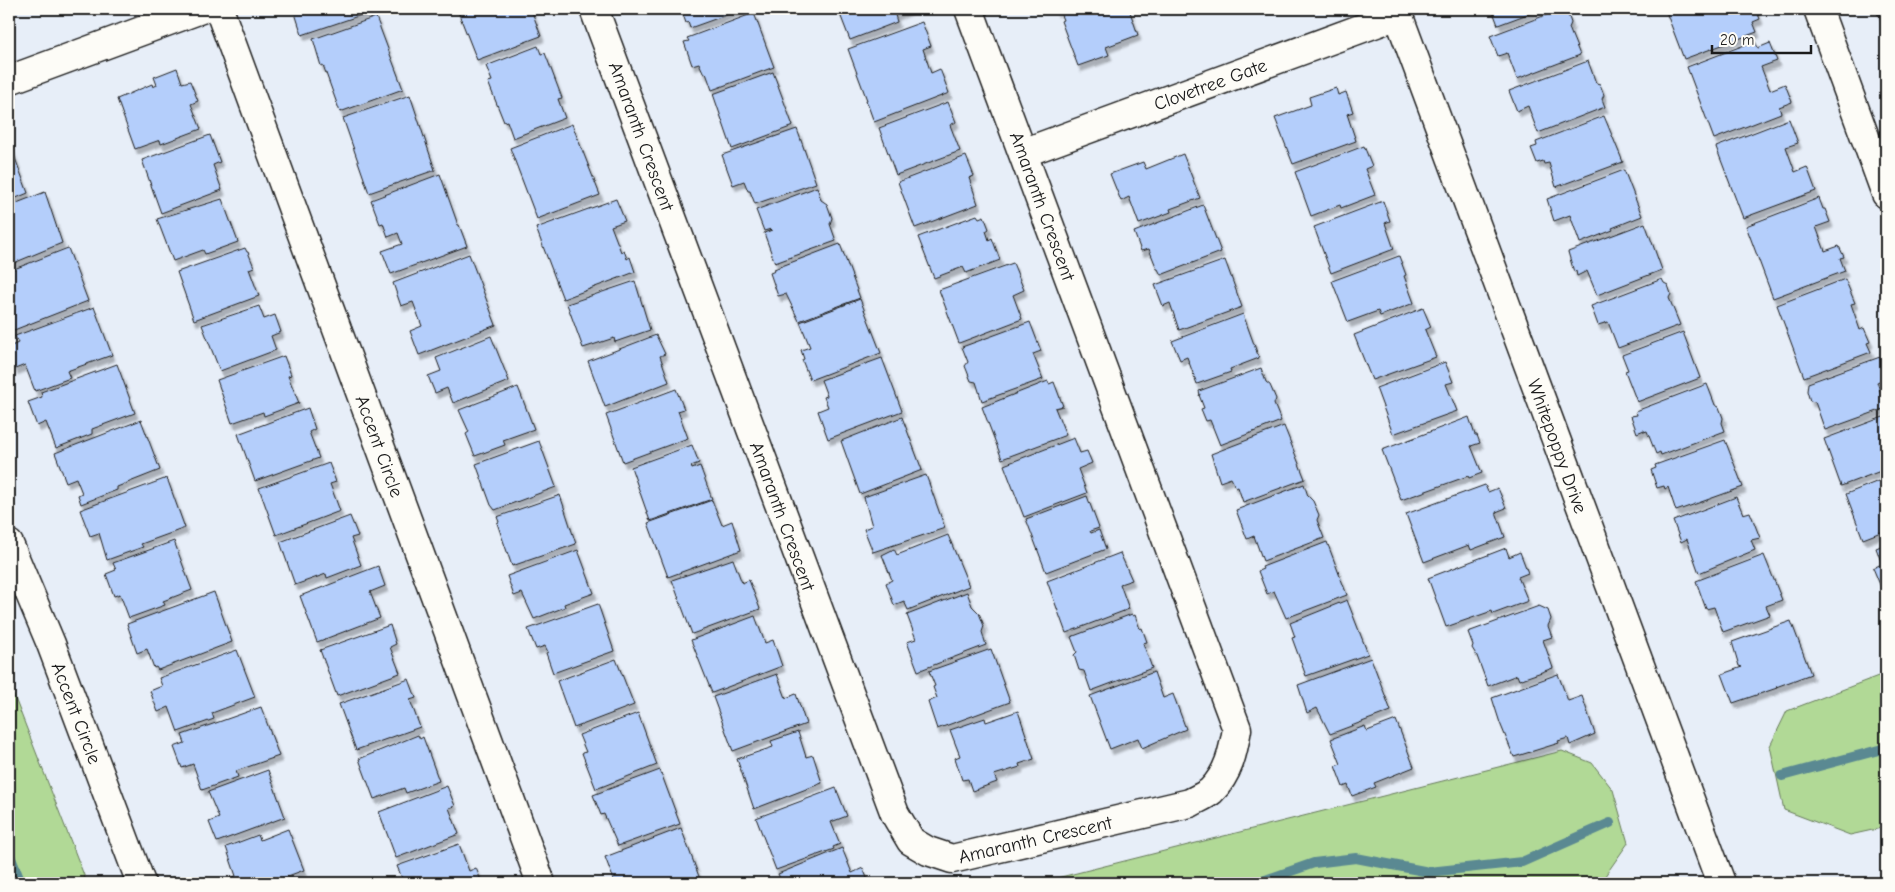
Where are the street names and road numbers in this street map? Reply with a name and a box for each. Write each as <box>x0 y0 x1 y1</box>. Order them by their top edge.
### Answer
street label: Clovetree Gate <box>1151 54 1270 116</box>
street label: Amaranth Crescent <box>604 59 678 214</box>
street label: Amaranth Crescent <box>1005 129 1079 284</box>
street label: Whitepoppy Drive <box>1523 376 1592 517</box>
street label: Accent Circle <box>350 392 408 500</box>
street label: Amaranth Crescent <box>745 439 819 594</box>
street label: Accent Circle <box>47 659 106 767</box>
street label: Amaranth Crescent <box>956 811 1115 868</box>

